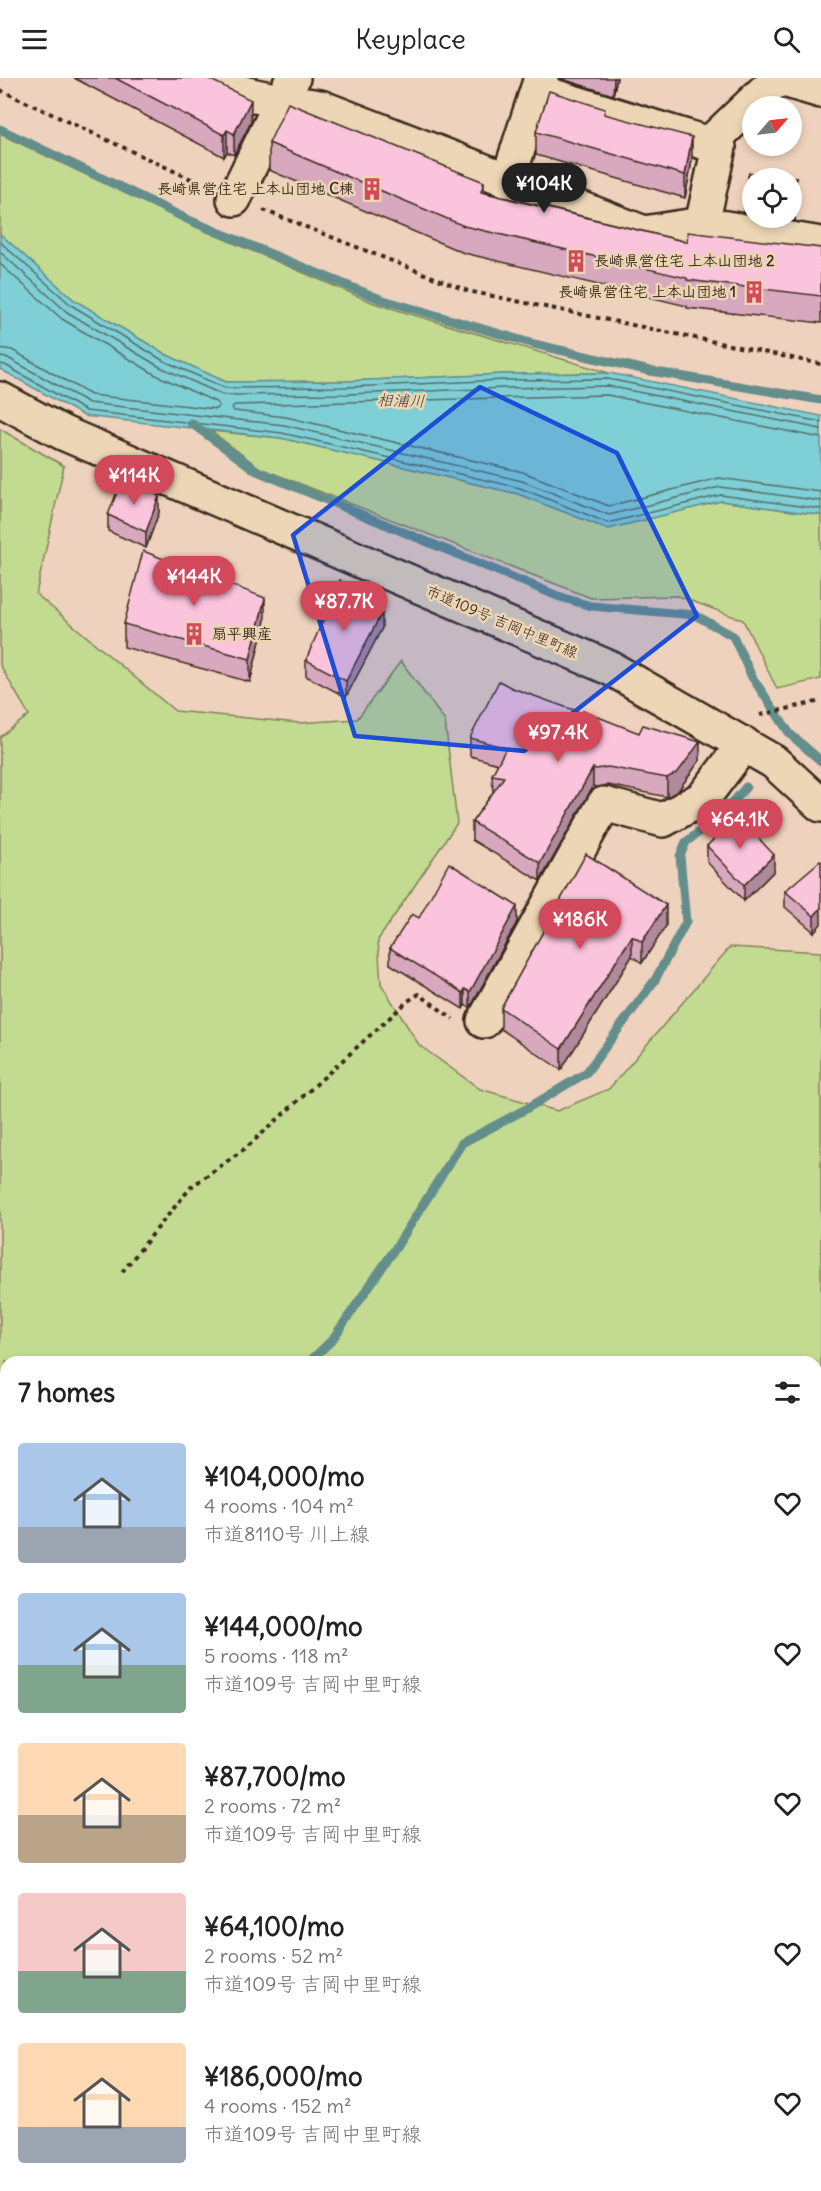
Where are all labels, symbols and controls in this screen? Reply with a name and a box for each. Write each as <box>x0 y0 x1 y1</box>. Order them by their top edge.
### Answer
text: Keyplace <box>355 22 466 56</box>
icon: menu <box>18 23 51 56</box>
icon: search <box>770 23 803 56</box>
north arrow <box>742 96 802 156</box>
map controls <box>742 96 802 228</box>
pin: ¥104K <box>502 163 586 214</box>
button: locate <box>742 168 802 228</box>
text: ¥104K <box>516 170 572 195</box>
building icon: 長崎県営住宅 上本山団地 C棟 <box>359 176 385 202</box>
place label: 長崎県営住宅 上本山団地 C棟 <box>157 179 354 198</box>
building icon: 長崎県営住宅 上本山団地 2 <box>563 248 589 274</box>
place label: 長崎県営住宅 上本山団地 2 <box>594 251 774 270</box>
building icon: 長崎県営住宅 上本山団地 1 <box>741 279 767 305</box>
place label: 長崎県営住宅 上本山団地 1 <box>558 282 736 301</box>
water label: 相浦川 <box>377 389 425 411</box>
pin: ¥114K <box>92 455 176 506</box>
text: ¥114K <box>108 462 160 487</box>
pin: ¥144K <box>152 556 236 607</box>
text: ¥144K <box>166 563 222 588</box>
pin: ¥87.7K <box>295 581 393 632</box>
street label: 市道109号 吉岡中里町線 <box>423 581 581 662</box>
text: ¥87.7K <box>314 588 374 613</box>
building icon: 扇平興産 <box>181 621 207 647</box>
place label: 扇平興産 <box>212 624 272 643</box>
pin: ¥97.4K <box>509 712 607 763</box>
text: ¥97.4K <box>528 719 588 744</box>
pin: ¥64.1K <box>691 799 789 850</box>
text: ¥64.1K <box>711 806 769 831</box>
pin: ¥186K <box>538 899 622 950</box>
text: ¥186K <box>552 906 608 931</box>
text: 7 homes <box>18 1376 115 1409</box>
icon: filters <box>771 1376 804 1409</box>
text: ¥104,000/mo <box>204 1460 365 1493</box>
icon: home <box>66 1467 138 1539</box>
icon: heart <box>771 1487 804 1520</box>
text: 4 rooms · 104 m² <box>204 1493 354 1518</box>
text: 市道8110号 川上線 <box>204 1521 369 1546</box>
text: ¥144,000/mo <box>204 1610 363 1643</box>
icon: home <box>66 1617 138 1689</box>
icon: heart <box>771 1637 804 1670</box>
text: 5 rooms · 118 m² <box>204 1643 349 1668</box>
text: 市道109号 吉岡中里町線 <box>204 1671 421 1696</box>
text: ¥87,700/mo <box>204 1760 346 1793</box>
icon: home <box>66 1767 138 1839</box>
icon: heart <box>771 1787 804 1820</box>
text: 2 rooms · 72 m² <box>204 1793 341 1818</box>
text: 市道109号 吉岡中里町線 <box>204 1821 421 1846</box>
text: ¥64,100/mo <box>204 1910 344 1943</box>
icon: home <box>66 1917 138 1989</box>
icon: heart <box>771 1937 804 1970</box>
text: 2 rooms · 52 m² <box>204 1943 343 1968</box>
text: 市道109号 吉岡中里町線 <box>204 1971 421 1996</box>
text: ¥186,000/mo <box>204 2060 363 2093</box>
icon: home <box>66 2067 138 2139</box>
icon: heart <box>771 2087 804 2120</box>
text: 4 rooms · 152 m² <box>204 2093 352 2118</box>
text: 市道109号 吉岡中里町線 <box>204 2121 421 2146</box>

